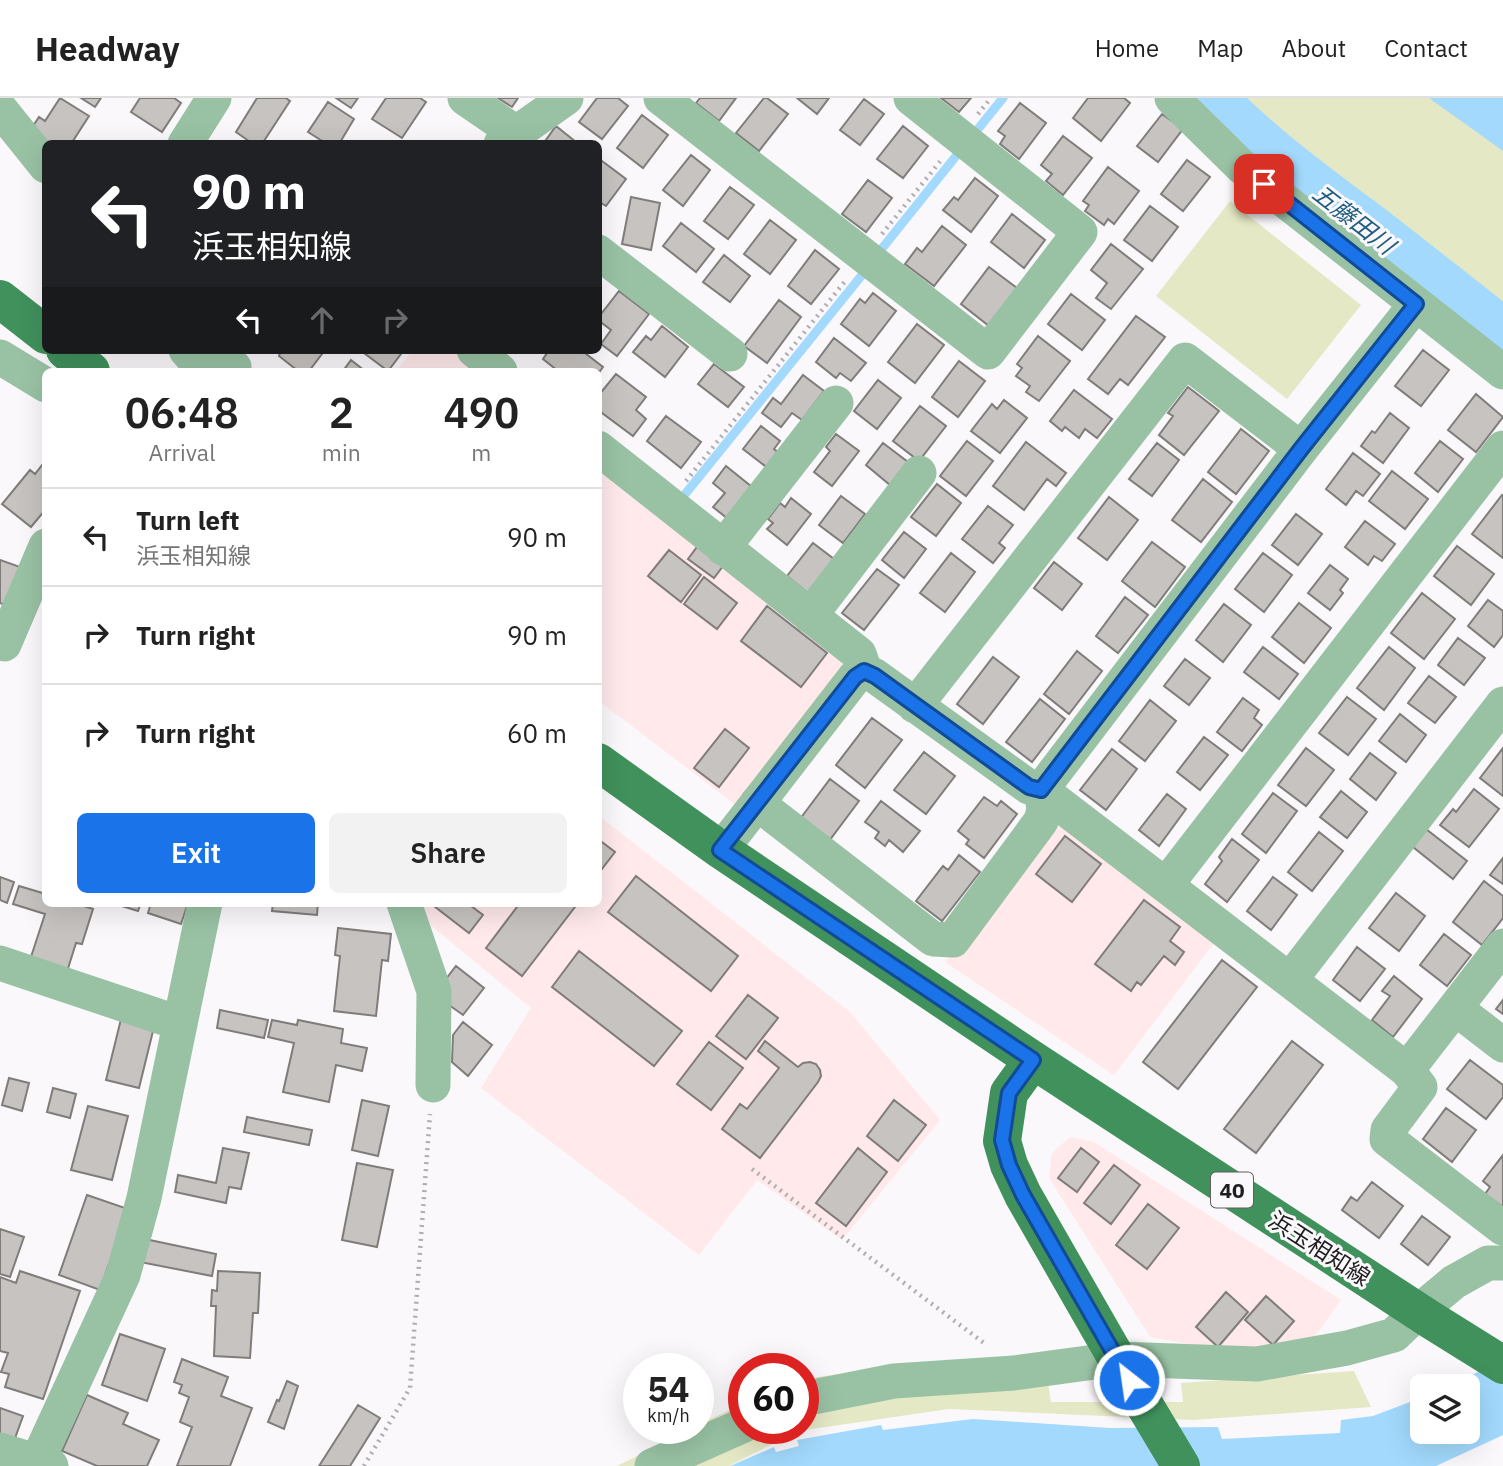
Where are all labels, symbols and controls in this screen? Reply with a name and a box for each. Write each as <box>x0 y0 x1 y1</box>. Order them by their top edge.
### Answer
text: Headway <box>35 27 180 70</box>
text: Home <box>1095 32 1159 64</box>
text: Map <box>1197 32 1243 64</box>
text: About <box>1281 32 1346 64</box>
text: Contact <box>1384 32 1468 64</box>
pin <box>1234 154 1294 214</box>
text: 90 m <box>192 159 306 222</box>
icon: arrive <box>1245 165 1283 203</box>
icon: left <box>77 168 168 259</box>
water label: 五藤田川 <box>1306 177 1404 263</box>
text: 浜玉相知線 <box>192 225 352 267</box>
icon: left <box>230 301 268 339</box>
icon: ahead <box>303 301 341 339</box>
icon: right <box>376 301 414 339</box>
text: 06:48 <box>125 385 239 440</box>
text: 2 <box>329 385 354 440</box>
text: 490 <box>444 385 519 440</box>
text: Arrival <box>148 437 215 467</box>
text: min <box>322 437 361 467</box>
text: m <box>471 437 491 467</box>
text: Turn left <box>136 503 239 537</box>
icon: left <box>77 518 115 556</box>
text: 90 m <box>507 520 567 554</box>
text: 浜玉相知線 <box>136 540 251 570</box>
icon: right <box>77 616 115 654</box>
text: Turn right <box>136 618 255 652</box>
text: 90 m <box>507 618 567 652</box>
icon: right <box>77 714 115 752</box>
text: Turn right <box>136 716 255 750</box>
text: 60 m <box>507 716 567 750</box>
button: Exit <box>77 813 315 893</box>
button: Share <box>329 813 567 893</box>
road number: 40 <box>1211 1172 1253 1208</box>
street label: 浜玉相知線 <box>1264 1204 1376 1292</box>
position arrow <box>1092 1343 1166 1417</box>
speed limit sign: 60 <box>728 1353 819 1444</box>
text: 54 <box>647 1366 690 1412</box>
map controls <box>1410 1374 1480 1444</box>
button: layers <box>1410 1374 1480 1444</box>
text: km/h <box>647 1404 690 1427</box>

